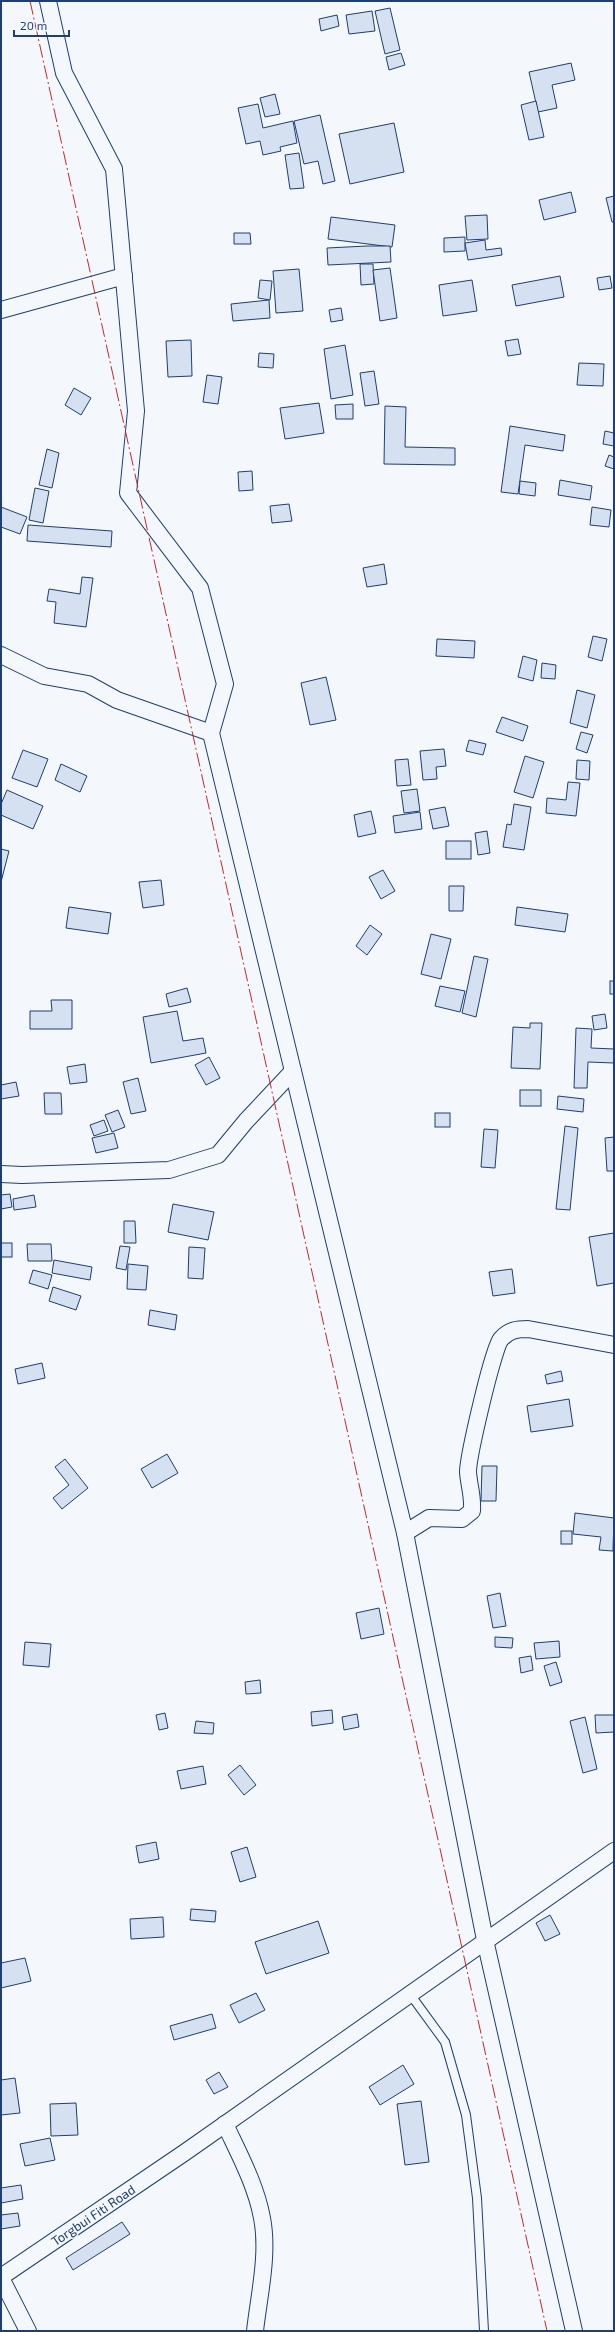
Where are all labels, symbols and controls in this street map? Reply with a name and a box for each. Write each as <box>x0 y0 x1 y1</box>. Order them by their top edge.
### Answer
scale bar <box>14 12 69 38</box>
text: 20 m <box>20 18 47 32</box>
street label: Torgbui Fiti Road <box>48 2181 138 2249</box>

